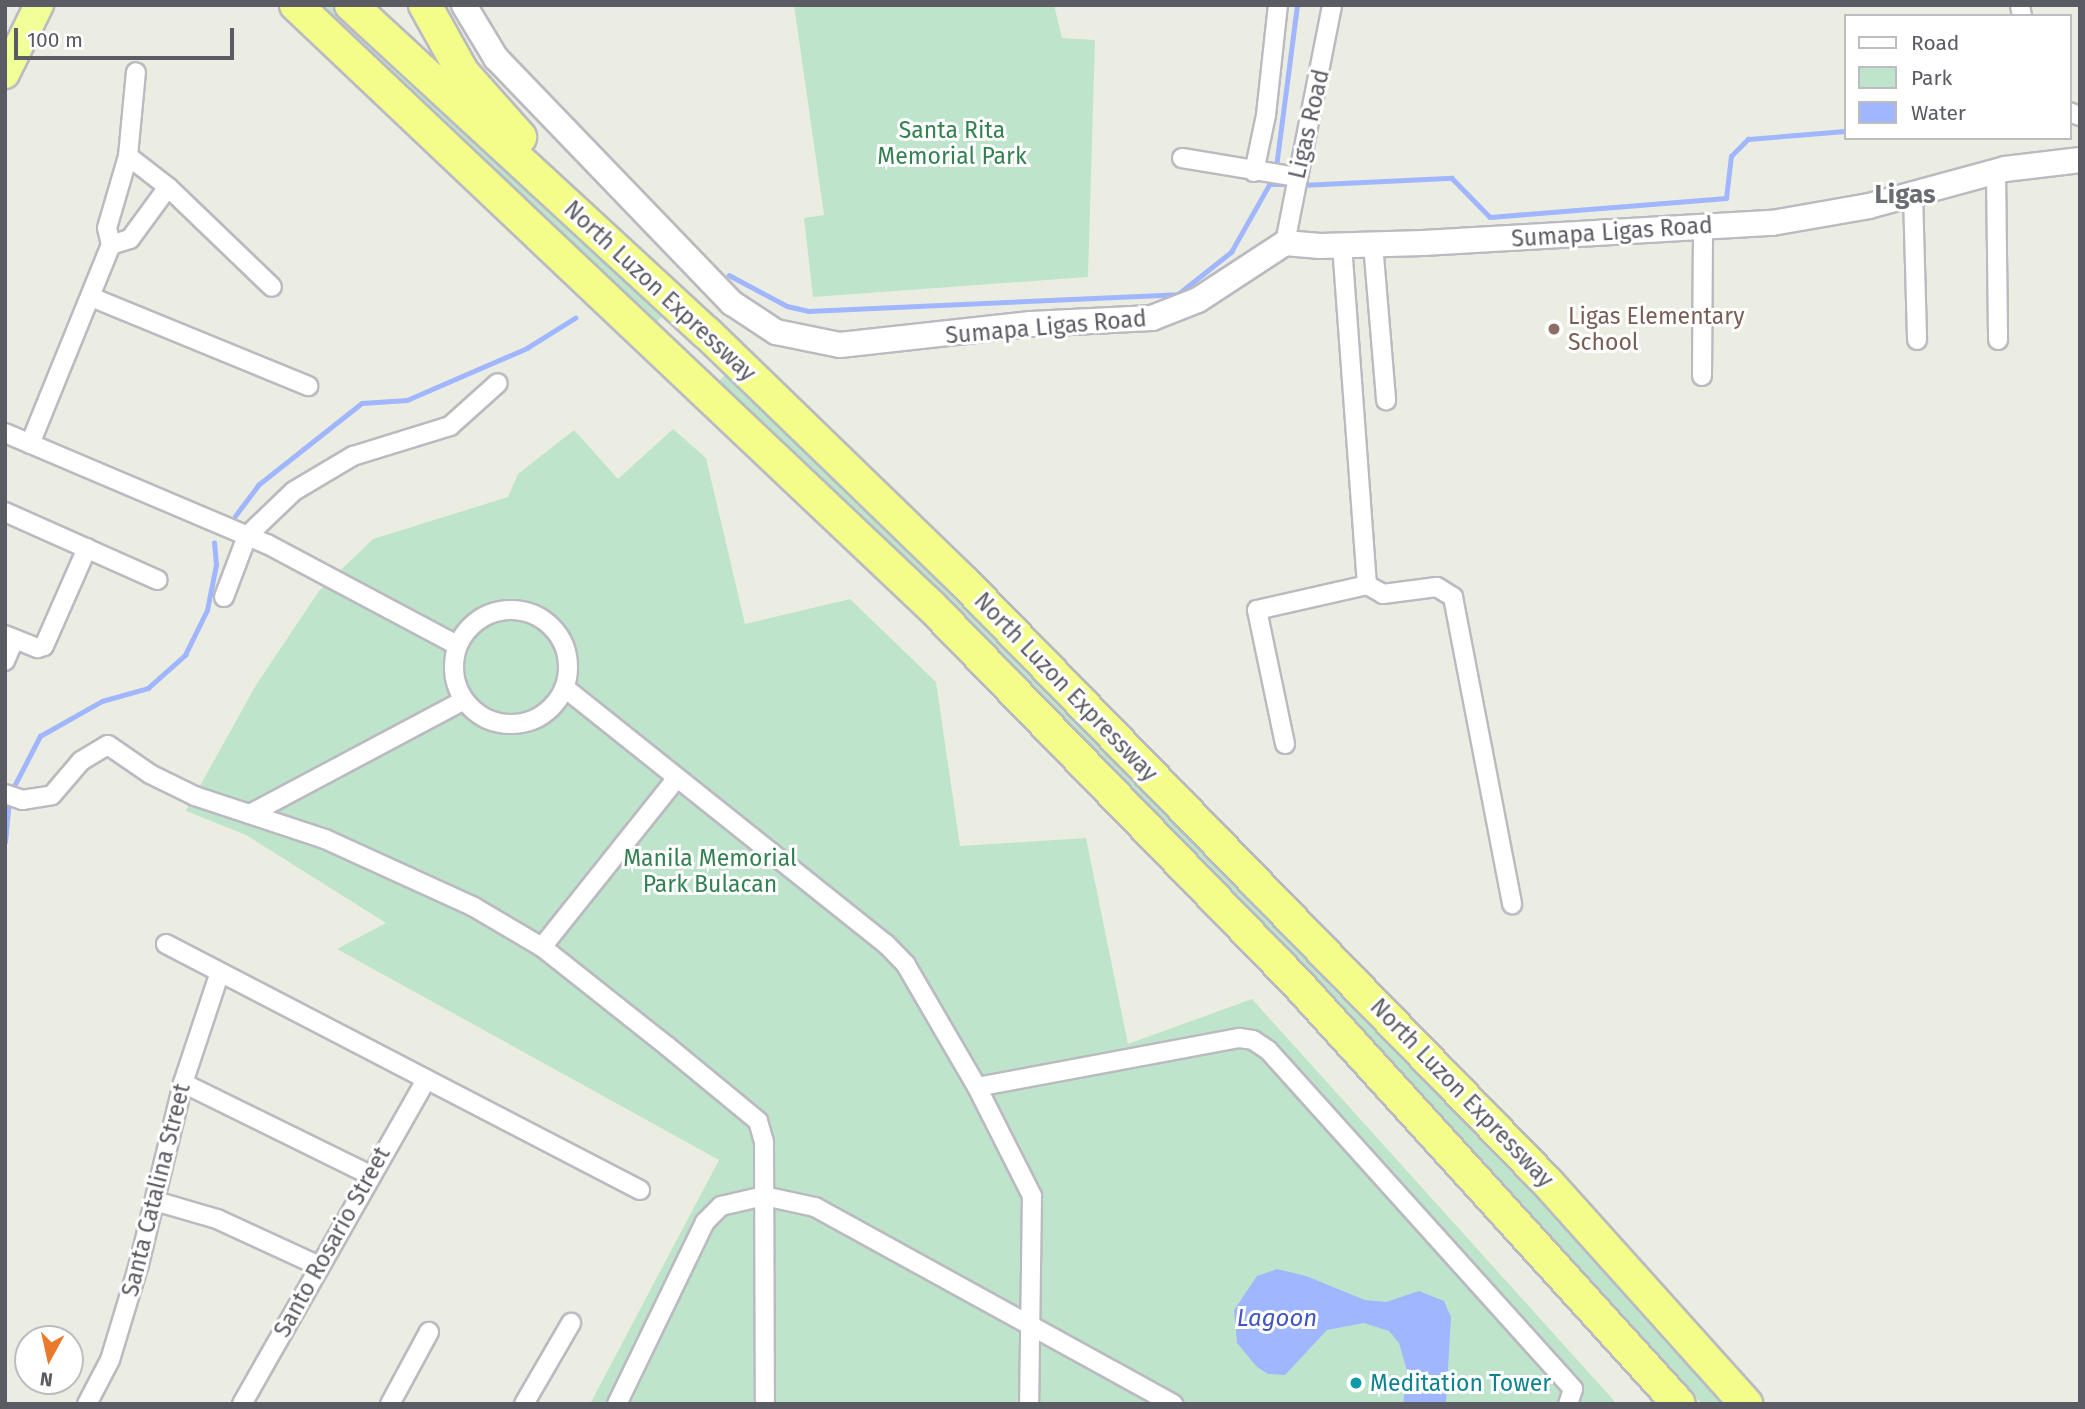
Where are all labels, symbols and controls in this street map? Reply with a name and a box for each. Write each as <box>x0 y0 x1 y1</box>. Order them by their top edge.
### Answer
scale bar <box>18 14 238 58</box>
legend <box>1843 14 2071 140</box>
text: 100 m <box>27 27 83 53</box>
text: Road <box>1911 30 1959 56</box>
text: Park <box>1911 65 1952 91</box>
street label: Ligas Road <box>1283 67 1335 181</box>
text: Water <box>1911 100 1966 126</box>
park label: Santa Rita Memorial Park <box>877 116 1027 170</box>
district label: Ligas <box>1875 179 1935 211</box>
street label: North Luzon Expressway <box>558 195 762 387</box>
street label: Sumapa Ligas Road <box>1510 211 1714 253</box>
place label: Ligas Elementary School <box>1568 302 1744 356</box>
street label: Sumapa Ligas Road <box>944 304 1148 350</box>
marker: Ligas Elementary School <box>1546 321 1562 337</box>
street label: North Luzon Expressway <box>969 587 1163 787</box>
park label: Manila Memorial Park Bulacan <box>623 844 797 898</box>
street label: North Luzon Expressway <box>1365 993 1559 1193</box>
street label: Santa Catalina Street <box>116 1081 196 1299</box>
street label: Santo Rosario Street <box>268 1142 396 1342</box>
water label: Lagoon <box>1237 1305 1317 1333</box>
north arrow <box>14 1325 84 1395</box>
text: N <box>38 1367 54 1392</box>
place label: Meditation Tower <box>1370 1369 1551 1397</box>
marker: Meditation Tower <box>1348 1375 1364 1391</box>

